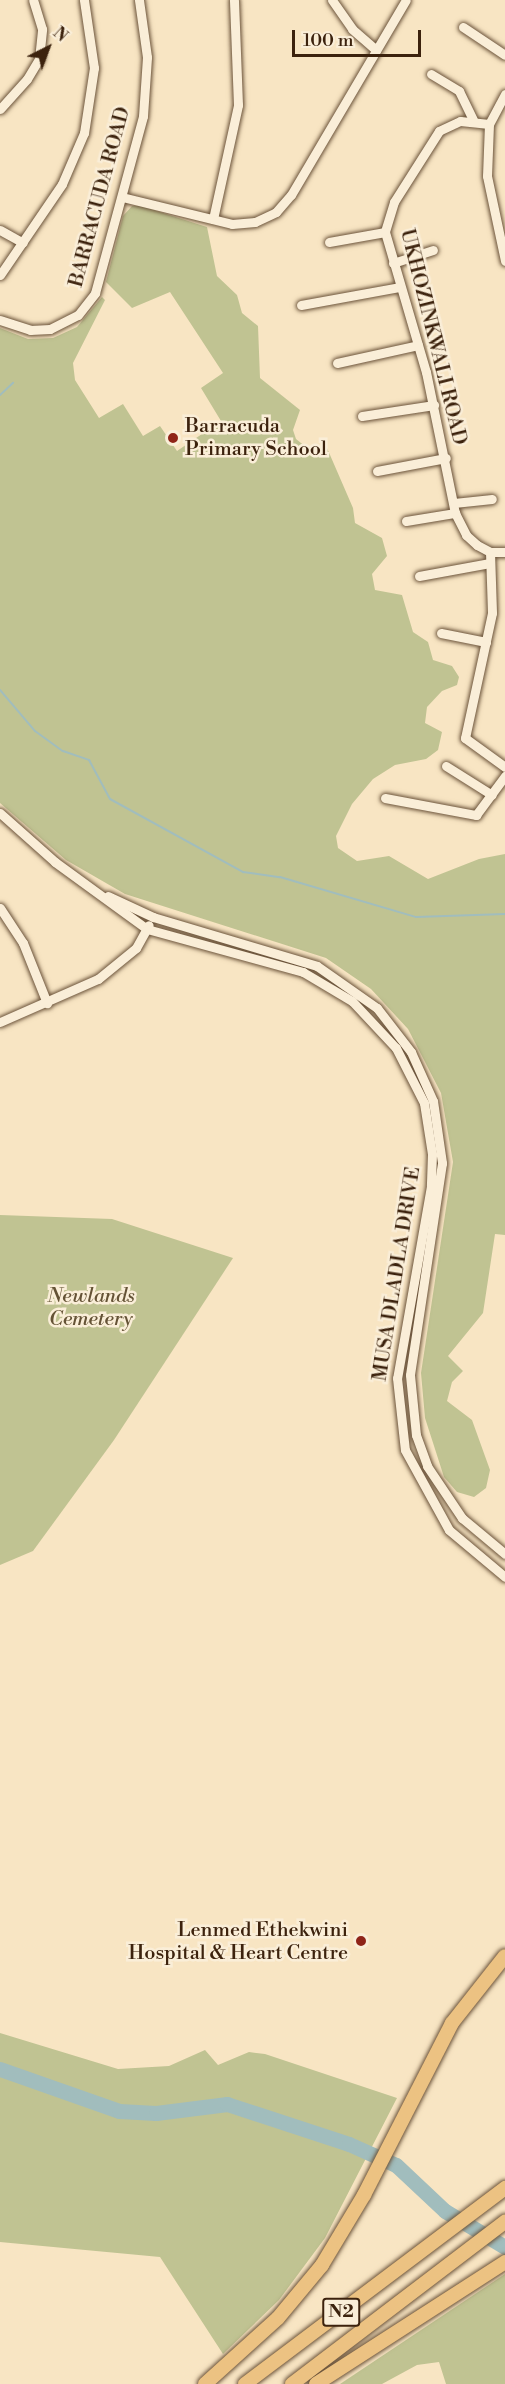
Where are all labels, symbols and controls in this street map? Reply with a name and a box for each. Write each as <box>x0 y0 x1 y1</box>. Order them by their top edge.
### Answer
north arrow <box>18 18 78 78</box>
scale bar <box>295 18 424 56</box>
text: N <box>49 23 71 46</box>
text: 100 m <box>303 29 354 52</box>
street label: BARRACUDA ROAD <box>64 104 136 290</box>
street label: UKHOZINKWALI ROAD <box>395 226 471 448</box>
place label: Barracuda Primary School <box>185 414 327 461</box>
marker: Barracuda Primary School <box>166 431 180 445</box>
street label: MUSA DLADLA DRIVE <box>368 1165 426 1383</box>
park label: Newlands Cemetery <box>47 1285 135 1332</box>
place label: Lenmed Ethekwini Hospital & Heart Centre <box>128 1918 348 1965</box>
marker: Lenmed Ethekwini Hospital & Heart Centre <box>352 1932 370 1950</box>
road number: N2 <box>322 2297 360 2327</box>

